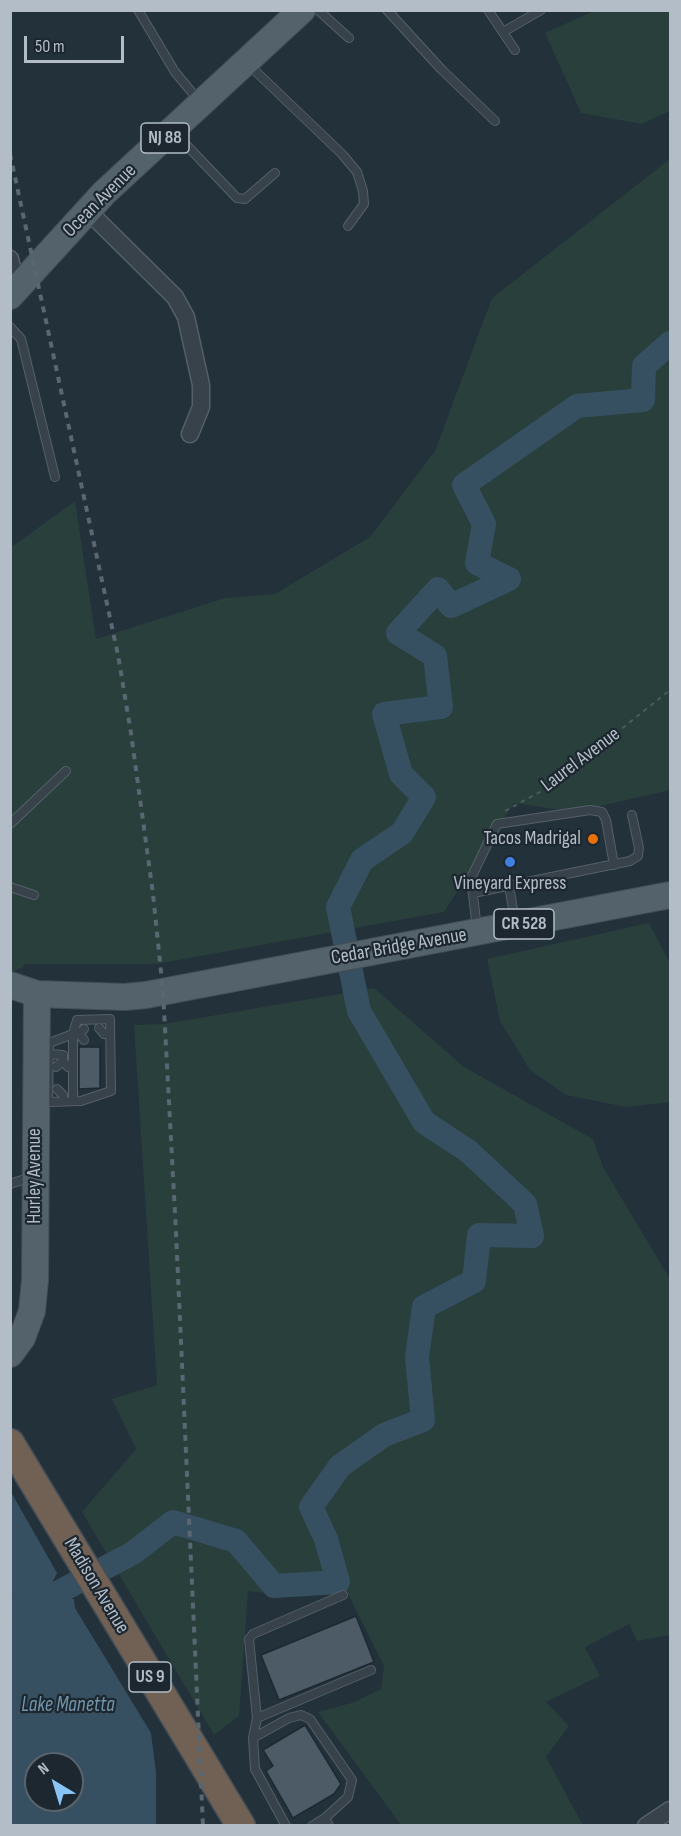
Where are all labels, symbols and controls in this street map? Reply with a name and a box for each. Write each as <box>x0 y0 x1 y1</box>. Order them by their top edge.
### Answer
scale bar <box>27 24 128 62</box>
text: 50 m <box>35 36 65 57</box>
road number: NJ 88 <box>141 123 189 153</box>
street label: Ocean Avenue <box>58 159 142 243</box>
street label: Laurel Avenue <box>537 723 625 797</box>
place label: Tacos Madrigal <box>483 827 581 851</box>
marker: Tacos Madrigal <box>586 832 600 846</box>
marker: Vineyard Express <box>503 855 517 869</box>
place label: Vineyard Express <box>454 872 566 896</box>
road number: CR 528 <box>494 909 554 939</box>
street label: Cedar Bridge Avenue <box>329 923 469 971</box>
street label: Hurley Avenue <box>23 1128 47 1224</box>
street label: Madison Avenue <box>58 1534 134 1638</box>
road number: US 9 <box>129 1662 171 1692</box>
water label: Lake Manetta <box>21 1693 115 1719</box>
north arrow <box>24 1752 84 1812</box>
text: N <box>35 1759 53 1779</box>

